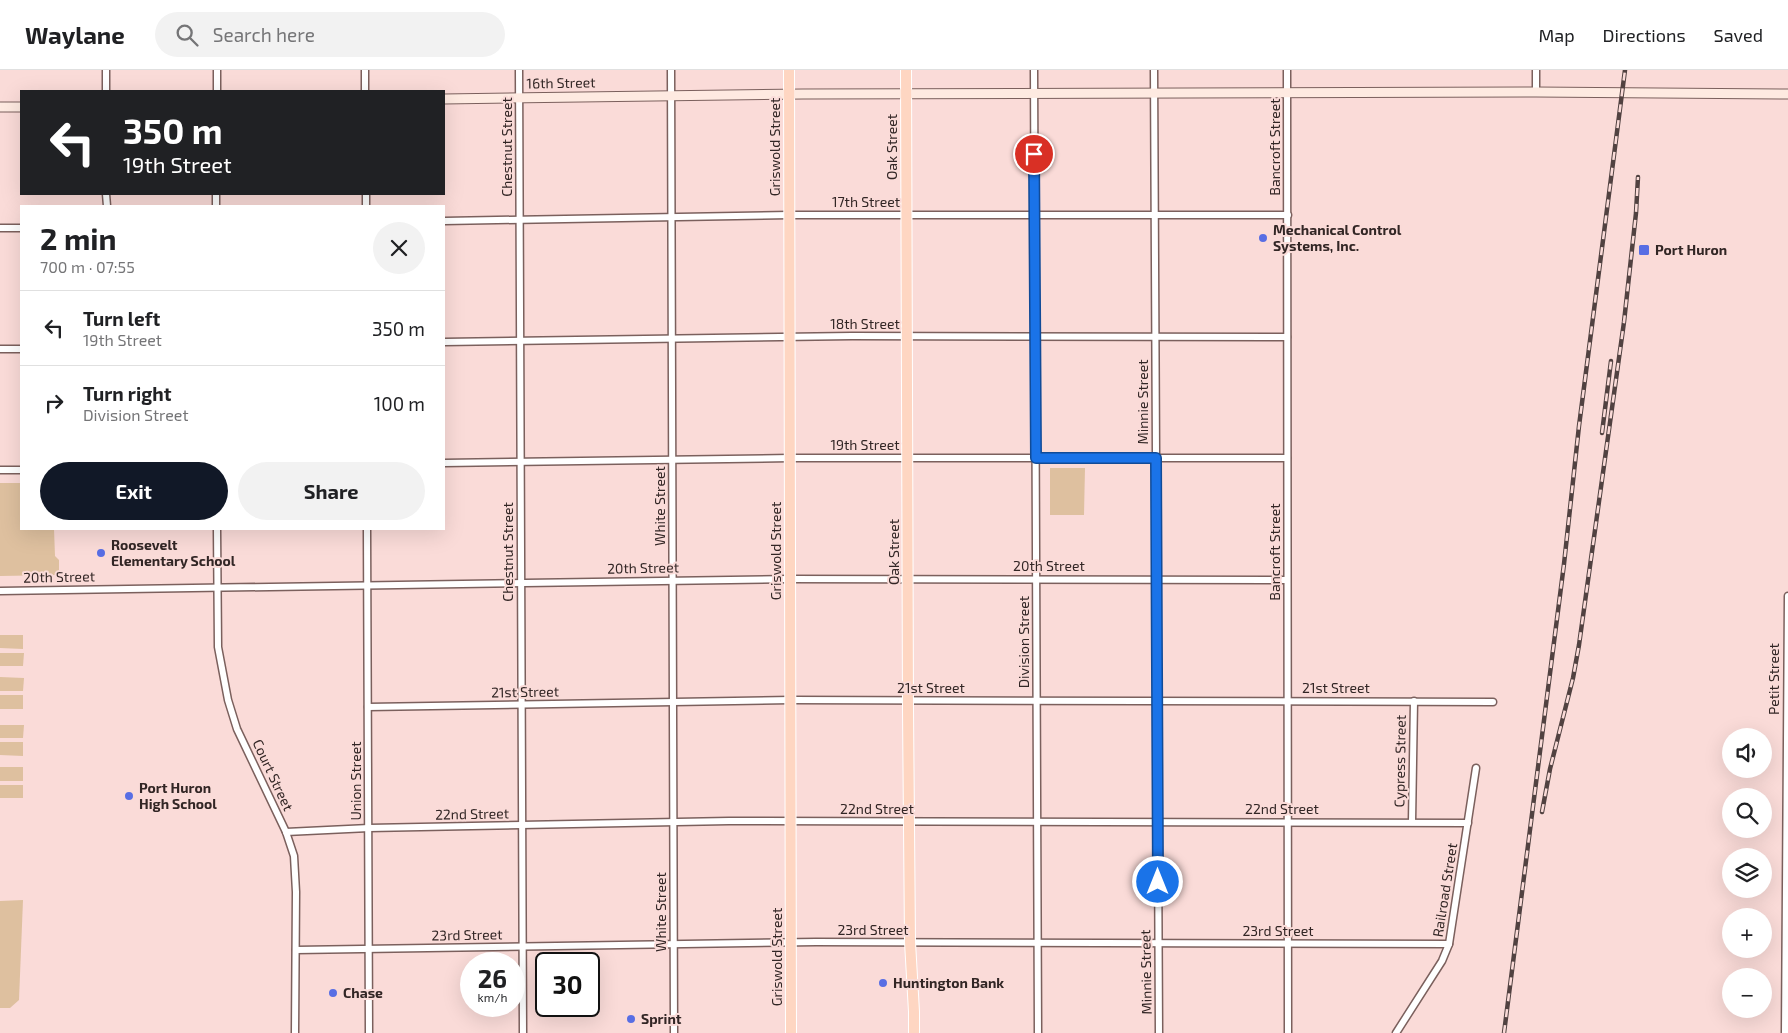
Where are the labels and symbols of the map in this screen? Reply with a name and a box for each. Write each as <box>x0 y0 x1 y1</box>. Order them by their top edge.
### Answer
street label: 16th Street <box>526 73 596 92</box>
street label: Chestnut Street <box>498 97 515 197</box>
street label: Griswold Street <box>766 98 783 196</box>
street label: Bancroft Street <box>1266 98 1283 196</box>
street label: Oak Street <box>883 114 900 180</box>
pin <box>1013 133 1055 175</box>
street label: 17th Street <box>832 193 900 210</box>
place label: Mechanical Control Systems, Inc. <box>1273 221 1402 254</box>
marker: Mechanical Control Systems, Inc. <box>1257 232 1269 244</box>
place label: Port Huron <box>1655 241 1727 258</box>
marker: Port Huron <box>1637 243 1651 257</box>
street label: 18th Street <box>830 315 900 332</box>
street label: Minnie Street <box>1134 359 1151 445</box>
street label: 19th Street <box>830 436 900 453</box>
street label: White Street <box>651 466 668 546</box>
street label: Chestnut Street <box>499 502 516 602</box>
street label: Griswold Street <box>767 502 784 600</box>
street label: Bancroft Street <box>1266 503 1283 601</box>
street label: Oak Street <box>885 519 902 585</box>
place label: Roosevelt Elementary School <box>111 536 236 569</box>
marker: Roosevelt Elementary School <box>95 547 107 559</box>
street label: 20th Street <box>1013 557 1085 574</box>
street label: 20th Street <box>607 558 679 577</box>
street label: 20th Street <box>23 567 95 586</box>
street label: Division Street <box>1015 596 1032 688</box>
street label: Petit Street <box>1765 643 1782 715</box>
street label: 21st Street <box>897 679 965 696</box>
street label: 21st Street <box>1302 679 1370 696</box>
street label: 21st Street <box>491 682 559 701</box>
street label: Cypress Street <box>1390 715 1409 807</box>
street label: Court Street <box>250 736 297 813</box>
street label: Union Street <box>347 741 364 821</box>
place label: Port Huron High School <box>139 779 217 812</box>
marker: Port Huron High School <box>123 790 135 802</box>
street label: 22nd Street <box>840 800 914 817</box>
street label: 22nd Street <box>1245 800 1319 817</box>
street label: 22nd Street <box>435 804 509 823</box>
street label: Railroad Street <box>1429 842 1460 938</box>
position arrow <box>1131 855 1183 907</box>
street label: White Street <box>652 872 669 952</box>
street label: Griswold Street <box>768 908 785 1006</box>
street label: 23rd Street <box>837 921 909 938</box>
street label: 23rd Street <box>1242 922 1314 939</box>
street label: 23rd Street <box>431 925 503 944</box>
street label: Minnie Street <box>1136 929 1155 1015</box>
speed limit sign: 30 <box>535 952 600 1017</box>
place label: Huntington Bank <box>893 974 1004 991</box>
marker: Huntington Bank <box>877 977 889 989</box>
place label: Chase <box>343 984 383 1001</box>
marker: Chase <box>327 987 339 999</box>
place label: Sprint <box>641 1010 682 1027</box>
marker: Sprint <box>625 1013 637 1025</box>

